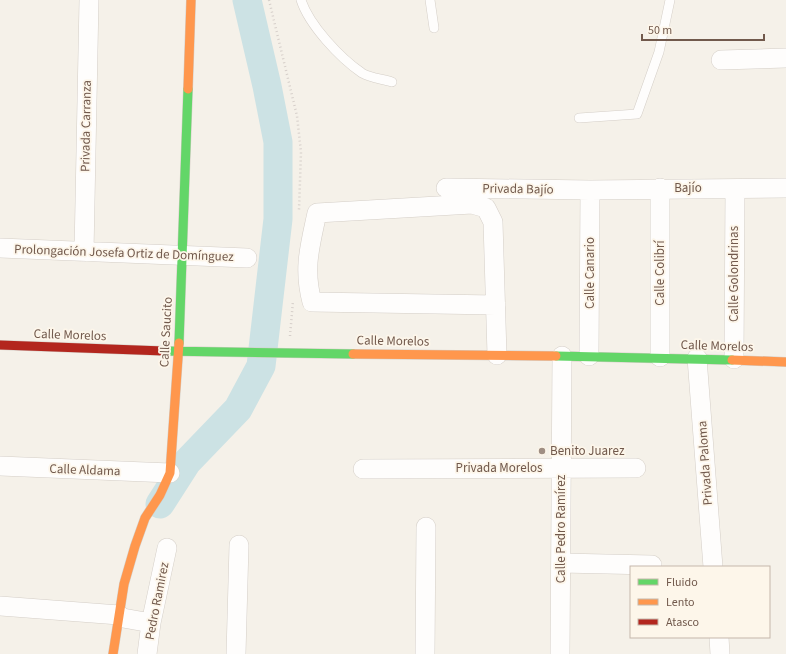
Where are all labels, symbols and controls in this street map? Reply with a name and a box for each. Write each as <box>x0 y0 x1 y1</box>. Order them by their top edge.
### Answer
scale bar <box>642 16 764 42</box>
text: 50 m <box>648 22 672 39</box>
street label: Privada Carranza <box>76 80 96 172</box>
street label: Privada Bajío <box>482 179 554 199</box>
street label: Bajío <box>674 179 702 197</box>
street label: Calle Golondrinas <box>725 225 743 322</box>
street label: Calle Canario <box>581 237 599 309</box>
street label: Calle Colibrí <box>651 239 669 306</box>
street label: Prolongación Josefa Ortiz de Domínguez <box>14 240 235 266</box>
street label: Calle Saucito <box>155 296 177 368</box>
street label: Calle Morelos <box>33 325 107 345</box>
street label: Calle Morelos <box>356 331 430 351</box>
street label: Calle Morelos <box>680 336 754 356</box>
street label: Privada Paloma <box>693 420 717 506</box>
place label: Benito Juarez <box>550 442 625 460</box>
marker: Benito Juarez <box>537 446 547 456</box>
street label: Privada Morelos <box>456 459 543 477</box>
street label: Calle Aldama <box>49 460 121 480</box>
street label: Calle Pedro Ramírez <box>552 474 570 583</box>
street label: Pedro Ramirez <box>141 560 173 641</box>
legend <box>630 566 770 638</box>
text: Fluido <box>666 574 698 591</box>
text: Lento <box>666 594 695 611</box>
text: Atasco <box>666 614 699 631</box>

